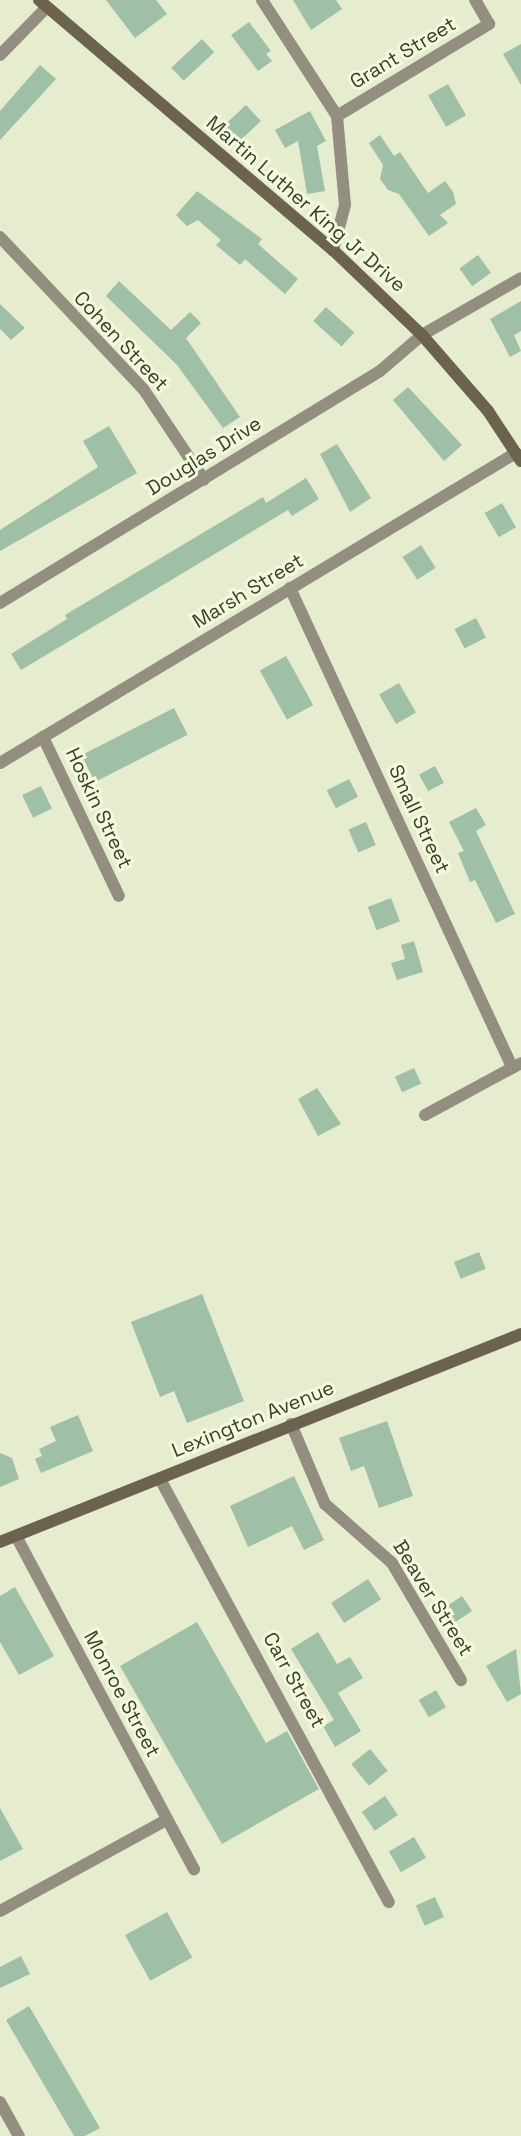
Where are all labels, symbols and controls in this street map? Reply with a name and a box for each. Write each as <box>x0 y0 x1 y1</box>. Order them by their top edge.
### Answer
street label: Grant Street <box>346 12 460 94</box>
street label: Martin Luther King Jr Drive <box>201 111 411 297</box>
street label: Cohen Street <box>69 286 173 396</box>
street label: Douglas Drive <box>142 411 266 501</box>
street label: Marsh Street <box>188 548 308 634</box>
street label: Hoskin Street <box>61 744 137 872</box>
street label: Small Street <box>383 761 455 877</box>
street label: Lexington Avenue <box>168 1375 338 1463</box>
street label: Beaver Street <box>388 1536 478 1660</box>
street label: Monroe Street <box>79 1627 165 1761</box>
street label: Carr Street <box>258 1628 330 1732</box>

